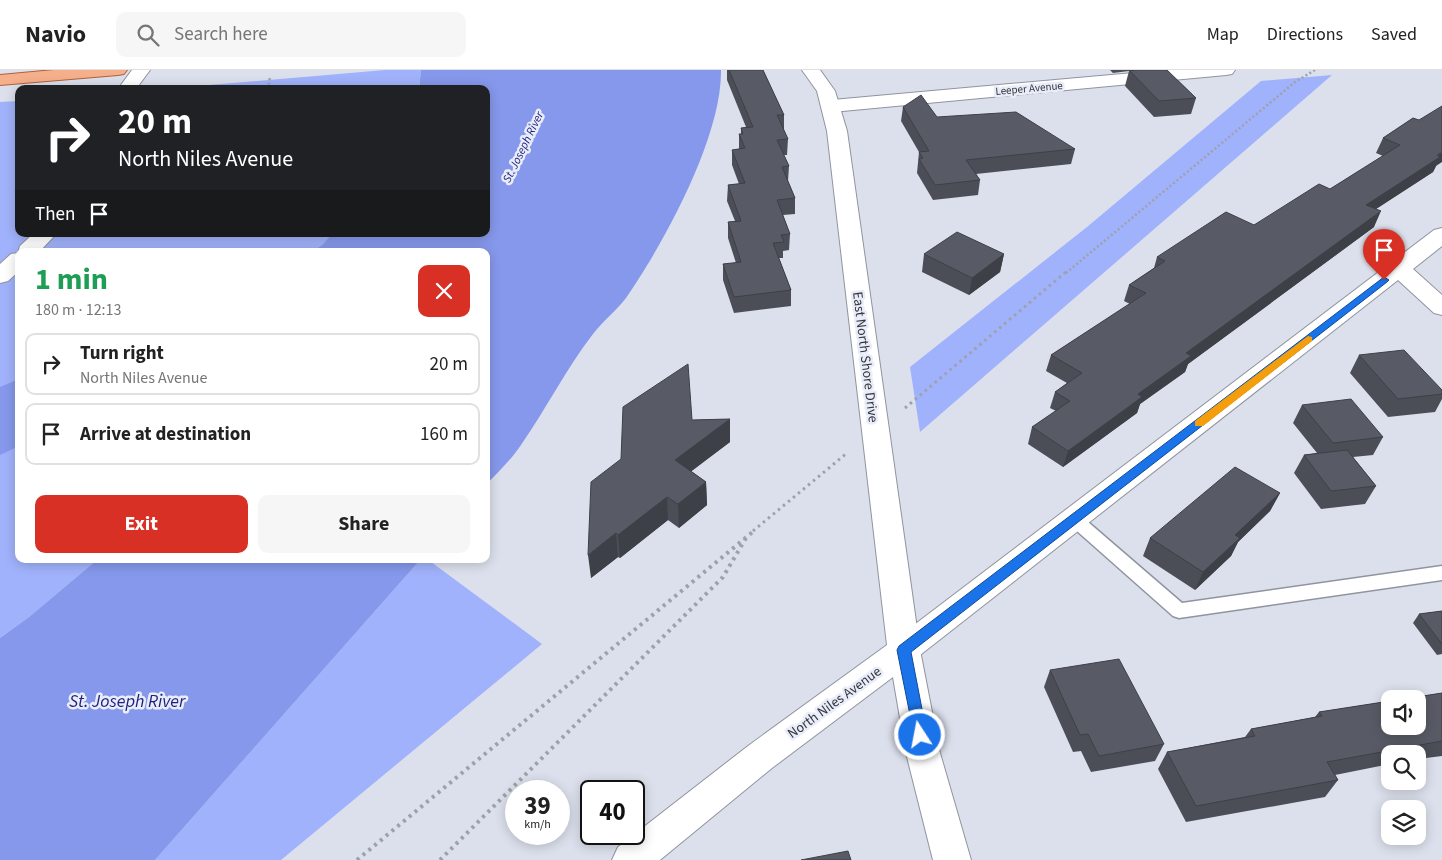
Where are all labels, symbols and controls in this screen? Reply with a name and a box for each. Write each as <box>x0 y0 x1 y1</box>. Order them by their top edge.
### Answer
search box <box>116 12 466 57</box>
text: Navio <box>25 17 86 52</box>
icon: search <box>134 21 162 49</box>
text: Search here <box>174 21 268 48</box>
text: Map <box>1207 22 1239 47</box>
text: Directions <box>1267 22 1343 47</box>
text: Saved <box>1371 22 1417 47</box>
street label: Leeper Avenue <box>995 78 1064 99</box>
text: 20 m <box>118 97 192 147</box>
icon: right <box>35 105 100 170</box>
water label: St. Joseph River <box>499 108 548 186</box>
text: North Niles Avenue <box>118 143 293 175</box>
icon: arrive <box>85 200 113 228</box>
text: Then <box>35 201 75 228</box>
pin <box>1363 229 1405 280</box>
icon: arrive <box>1370 236 1398 264</box>
text: 1 min <box>35 258 108 301</box>
button: close <box>418 265 470 317</box>
street label: East North Shore Drive <box>847 291 883 424</box>
text: 180 m · 12:13 <box>35 299 122 321</box>
text: Turn right <box>80 340 164 367</box>
icon: right <box>37 350 65 378</box>
text: 20 m <box>430 351 468 378</box>
text: North Niles Avenue <box>80 367 207 389</box>
icon: arrive <box>37 420 65 448</box>
text: Arrive at destination <box>80 421 251 448</box>
text: 160 m <box>420 421 468 448</box>
button: Exit <box>35 495 248 553</box>
button: Share <box>258 495 470 553</box>
street label: North Niles Avenue <box>784 662 886 744</box>
water label: St. Joseph River <box>69 689 186 714</box>
map controls <box>1381 690 1426 845</box>
button: sound <box>1381 690 1426 735</box>
position arrow <box>893 708 945 760</box>
button: search <box>1381 745 1426 790</box>
speed limit sign: 40 <box>580 780 645 845</box>
text: 39 <box>524 788 551 824</box>
button: layers <box>1381 800 1426 845</box>
text: km/h <box>524 816 551 833</box>

